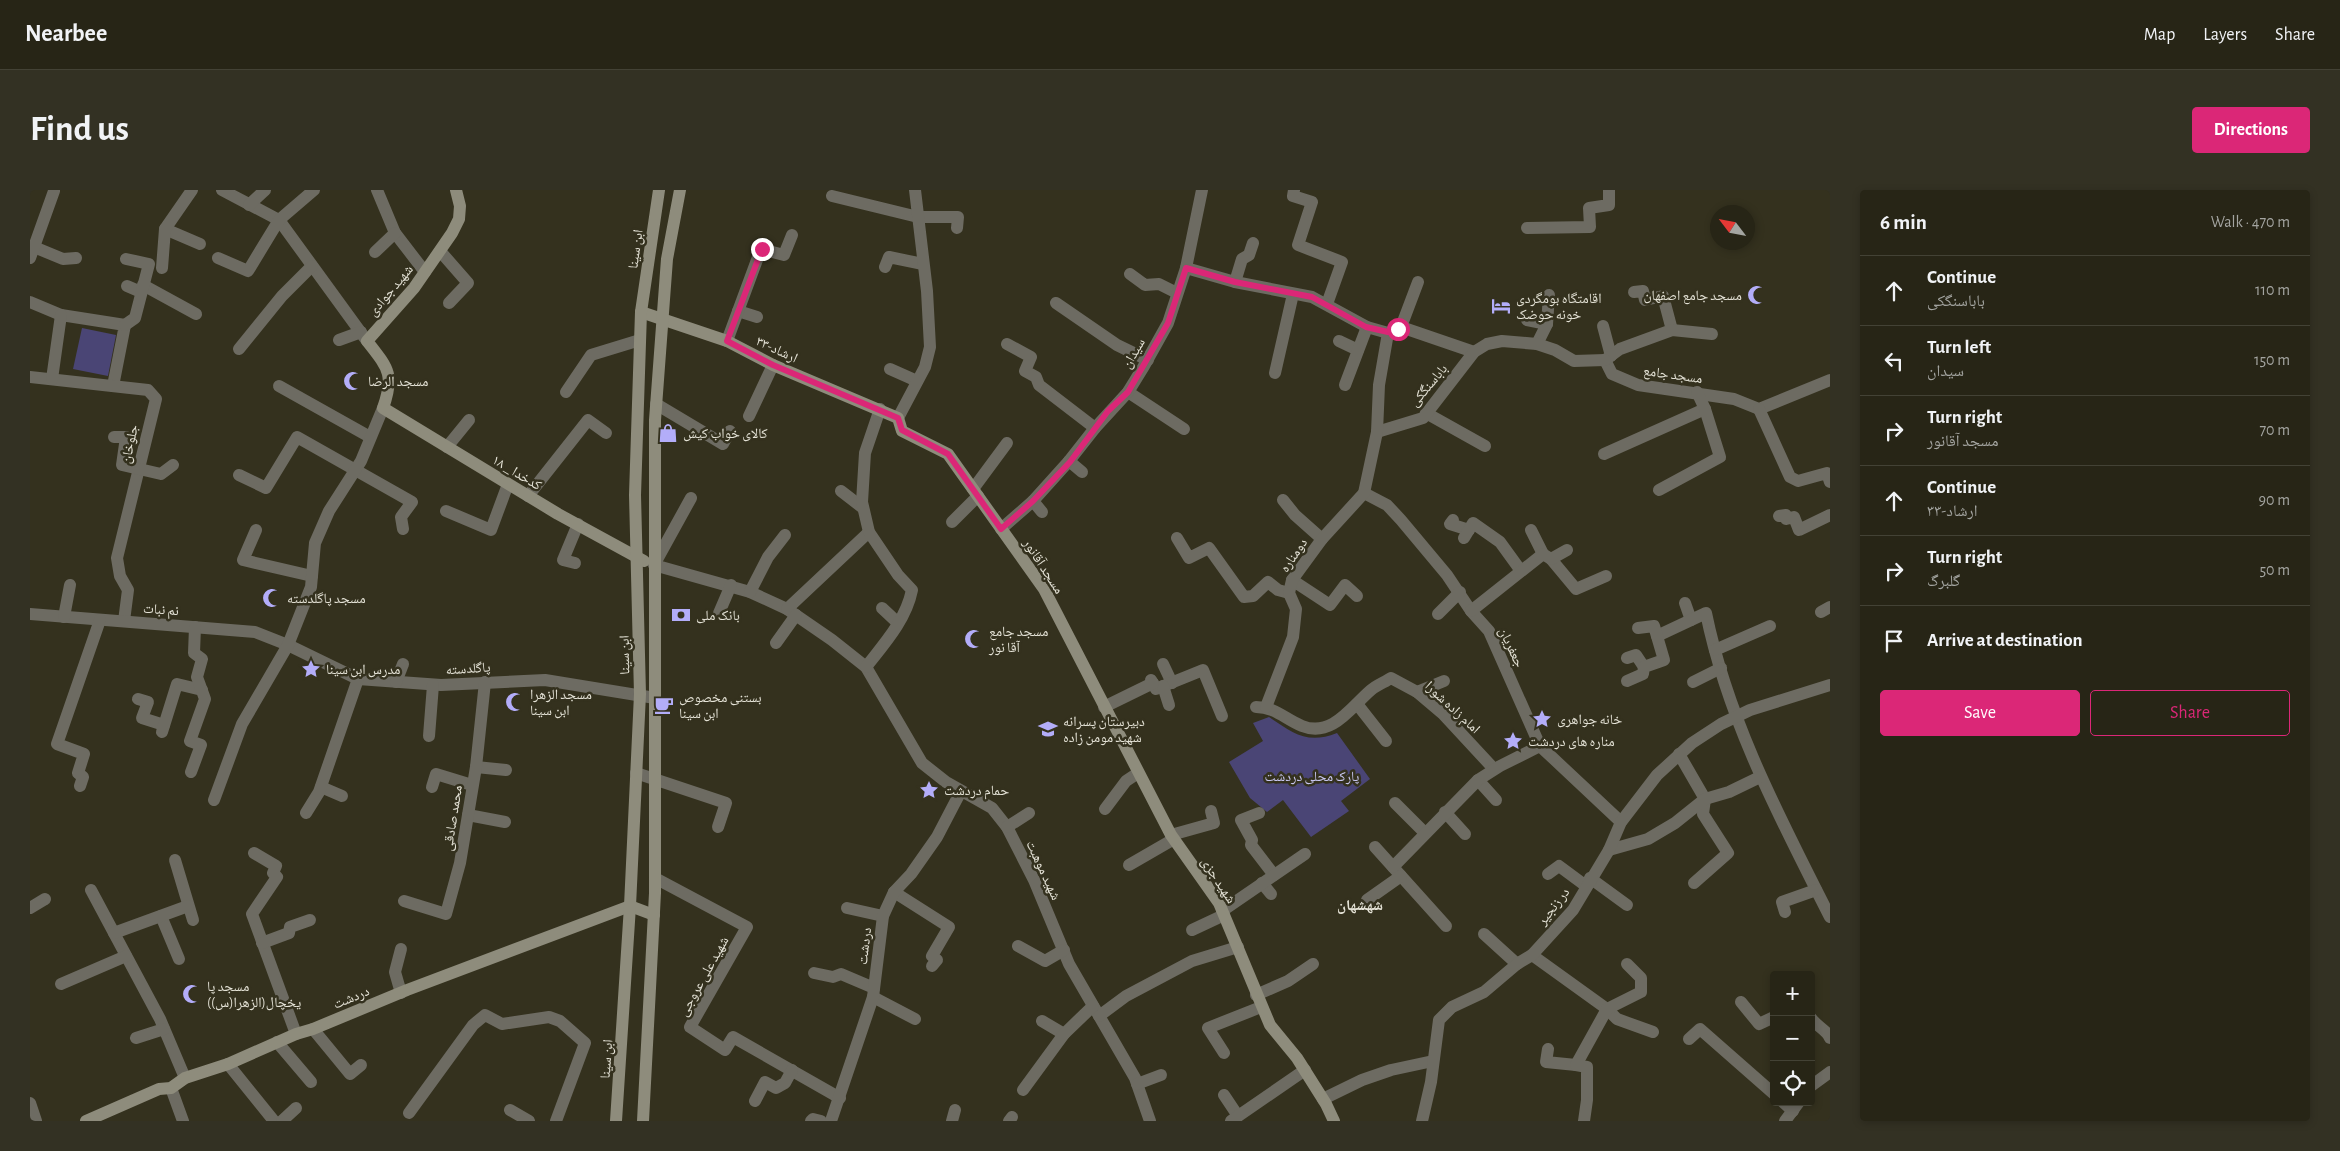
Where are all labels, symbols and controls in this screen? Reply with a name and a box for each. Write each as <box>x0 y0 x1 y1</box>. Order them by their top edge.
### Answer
text: Nearbee <box>25 22 107 46</box>
text: Map <box>2144 26 2175 44</box>
text: Layers <box>2203 26 2247 44</box>
text: Share <box>2275 26 2315 44</box>
button: Directions <box>2192 107 2310 153</box>
text: Find us <box>30 112 129 147</box>
north arrow <box>1710 205 1755 250</box>
text: 6 min <box>1880 212 1927 233</box>
text: Walk · 470 m <box>2211 214 2290 230</box>
street label: ابن سینا <box>626 229 647 270</box>
route end <box>751 238 774 261</box>
street label: شهید جوادی <box>366 262 417 319</box>
text: Continue <box>1927 268 1996 287</box>
icon: ahead <box>1880 277 1908 305</box>
text: 110 m <box>2255 282 2290 298</box>
mosque icon: مسجد جامع اصفهان <box>1746 284 1768 306</box>
place label: مسجد جامع اصفهان <box>1643 289 1742 305</box>
place label: اقامتگاه بومگردی خونه حوضک <box>1516 292 1601 323</box>
text: باباسنگکی <box>1927 293 1985 309</box>
hotel icon: اقامتگاه بومگردی خونه حوضک <box>1490 295 1512 317</box>
route start <box>1387 318 1410 341</box>
street label: ۳۳-ارشاد <box>753 334 800 366</box>
street label: سیدان <box>1120 336 1149 372</box>
text: Turn left <box>1927 338 1991 357</box>
icon: left <box>1880 347 1908 375</box>
text: 150 m <box>2254 352 2290 368</box>
street label: باباسنگکی <box>1407 362 1451 410</box>
text: سیدان <box>1927 363 1964 379</box>
street label: مسجد جامع <box>1642 364 1703 388</box>
mosque icon: مسجد الرضا <box>342 370 364 392</box>
place label: مسجد الرضا <box>368 375 428 390</box>
text: Turn right <box>1927 408 2002 427</box>
icon: right <box>1880 417 1908 445</box>
shop icon: کالای خواب کیش <box>657 422 679 444</box>
text: 70 m <box>2259 422 2290 438</box>
street label: جلوخان <box>119 423 142 465</box>
place label: کالای خواب کیش <box>683 427 768 442</box>
text: مسجد آقانور <box>1927 433 1998 449</box>
street label: ۱۸ _ کدخدا <box>489 453 544 493</box>
text: Continue <box>1927 478 1996 497</box>
icon: ahead <box>1880 487 1908 515</box>
text: 90 m <box>2259 492 2290 508</box>
text: ۳۳-ارشاد <box>1927 503 1977 519</box>
street label: مسجد آقانور <box>1019 535 1067 597</box>
street label: دومناره <box>1278 536 1311 576</box>
text: Turn right <box>1927 548 2002 567</box>
icon: right <box>1880 557 1908 585</box>
text: 50 m <box>2259 562 2290 578</box>
text: گلبرگ <box>1927 573 1960 589</box>
mosque icon: مسجد پاگلدسته <box>261 587 283 609</box>
place label: مسجد پاگلدسته <box>287 592 366 607</box>
street label: نم نبات <box>142 602 179 620</box>
bank icon: بانک ملی <box>670 604 692 626</box>
place label: بانک ملی <box>696 609 740 624</box>
place label: مسجد جامع آقا نور <box>988 625 1048 656</box>
street label: جعفریان <box>1495 625 1526 670</box>
icon: arrive <box>1880 627 1908 655</box>
mosque icon: مسجد جامع آقا نور <box>963 628 985 650</box>
text: Arrive at destination <box>1927 631 2083 650</box>
street label: ابن سینا <box>618 635 633 675</box>
place icon: مدرس ابن سینا <box>300 658 322 680</box>
street label: پاگلدسته <box>445 660 491 679</box>
place label: مدرس ابن سینا <box>326 663 400 678</box>
street label: امام زاده شورا <box>1421 679 1482 738</box>
place label: مسجد الزهرا ابن سینا <box>530 688 592 719</box>
button: Save <box>1880 690 2080 736</box>
button: Share <box>2090 690 2290 736</box>
mosque icon: مسجد الزهرا ابن سینا <box>504 691 526 713</box>
place label: بستنی مخصوص ابن سینا <box>679 691 762 722</box>
cafe icon: بستنی مخصوص ابن سینا <box>653 694 675 716</box>
place icon: خانه جواهری <box>1531 708 1553 730</box>
place label: خانه جواهری <box>1557 713 1622 728</box>
place label: دبیرستان پسرانه شهید مومن زاده <box>1063 715 1145 746</box>
school or university icon: دبیرستان پسرانه شهید مومن زاده <box>1037 718 1059 740</box>
place icon: مناره های دردشت <box>1502 730 1524 752</box>
place label: مناره های دردشت <box>1528 735 1615 750</box>
park label: پارک محلی دردشت <box>1265 770 1360 785</box>
place icon: حمام دردشت <box>918 779 940 801</box>
street label: محمد صادقی <box>441 784 466 852</box>
place label: حمام دردشت <box>944 784 1009 800</box>
street label: شهید موهبت <box>1022 838 1063 903</box>
street label: شهید جزی <box>1197 855 1238 907</box>
street label: در زنجیر <box>1534 885 1573 929</box>
district label: شهشهان <box>1337 898 1383 914</box>
street label: دردشت <box>856 926 875 966</box>
street label: شهید علی عروجی <box>676 934 732 1019</box>
map controls <box>1770 971 1815 1106</box>
button: + <box>1770 971 1815 1016</box>
place label: مسجد پا یخچال(الزهرا(س)) <box>207 980 301 1011</box>
mosque icon: مسجد پا یخچال(الزهرا(س)) <box>181 983 203 1005</box>
street label: دردشت <box>331 984 372 1013</box>
button: − <box>1770 1016 1815 1061</box>
street label: ابن سینا <box>599 1039 616 1079</box>
button: locate <box>1770 1061 1815 1106</box>

